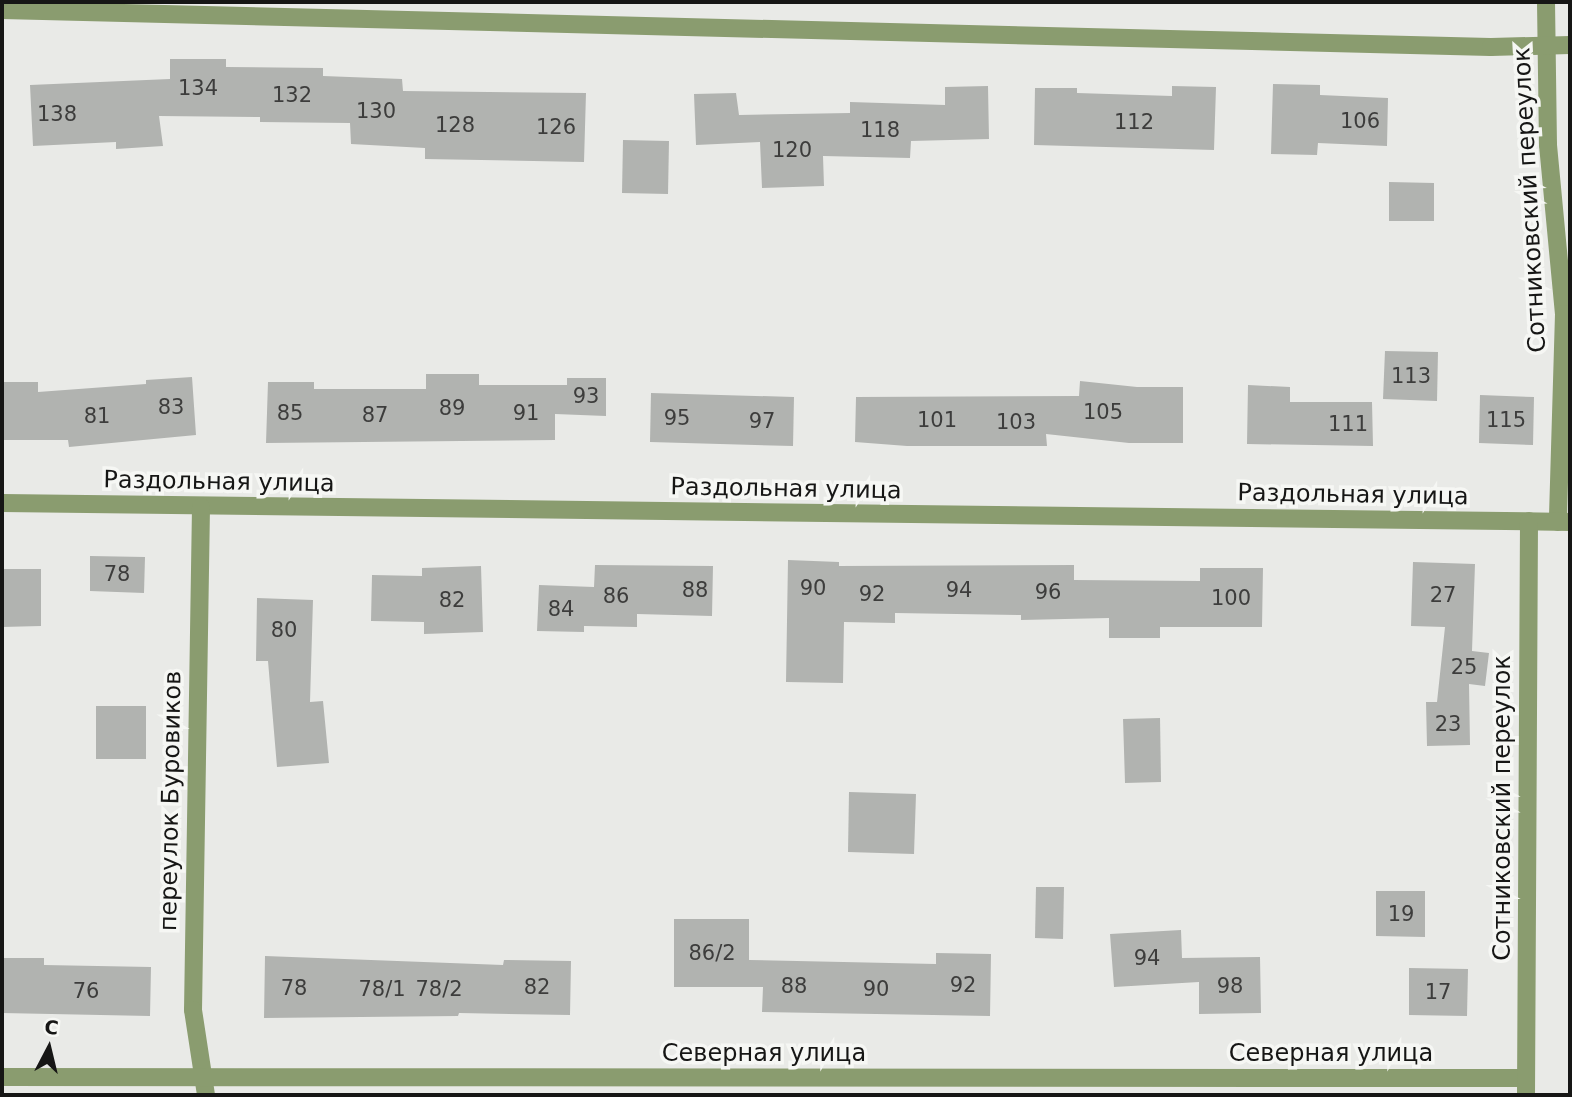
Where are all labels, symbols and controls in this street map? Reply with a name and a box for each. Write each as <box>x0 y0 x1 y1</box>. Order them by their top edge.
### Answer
street label: Сотниковский переулок <box>1508 47 1552 353</box>
house number: 134 <box>178 75 218 101</box>
house number: 132 <box>272 82 312 108</box>
house number: 130 <box>356 98 396 124</box>
house number: 138 <box>37 101 77 127</box>
house number: 106 <box>1340 108 1380 134</box>
house number: 112 <box>1114 109 1154 135</box>
house number: 128 <box>435 112 475 138</box>
house number: 126 <box>536 114 576 140</box>
house number: 118 <box>860 117 900 143</box>
house number: 120 <box>772 137 812 163</box>
house number: 113 <box>1391 363 1431 389</box>
house number: 93 <box>573 383 599 409</box>
house number: 83 <box>158 394 184 420</box>
house number: 89 <box>439 395 465 421</box>
house number: 105 <box>1083 399 1123 425</box>
house number: 85 <box>277 400 303 426</box>
house number: 91 <box>513 400 539 426</box>
house number: 87 <box>362 402 388 428</box>
house number: 81 <box>84 403 110 429</box>
house number: 95 <box>664 405 690 431</box>
house number: 101 <box>917 407 957 433</box>
house number: 115 <box>1486 407 1526 433</box>
house number: 97 <box>749 408 775 434</box>
house number: 103 <box>996 409 1036 435</box>
house number: 111 <box>1328 411 1368 437</box>
street label: Раздольная улица <box>103 466 335 498</box>
street label: Раздольная улица <box>670 473 902 505</box>
street label: Раздольная улица <box>1237 479 1469 511</box>
house number: 78 <box>104 561 130 587</box>
house number: 90 <box>800 575 826 601</box>
house number: 88 <box>682 577 708 603</box>
house number: 94 <box>946 577 972 603</box>
house number: 96 <box>1035 579 1061 605</box>
house number: 92 <box>859 581 885 607</box>
house number: 27 <box>1430 582 1456 608</box>
house number: 86 <box>603 583 629 609</box>
house number: 100 <box>1211 585 1251 611</box>
house number: 82 <box>439 587 465 613</box>
house number: 84 <box>548 596 574 622</box>
house number: 80 <box>271 617 297 643</box>
house number: 25 <box>1451 654 1477 680</box>
street label: Сотниковский переулок <box>1489 655 1517 961</box>
street label: переулок Буровиков <box>154 671 188 931</box>
house number: 23 <box>1435 711 1461 737</box>
house number: 19 <box>1388 901 1414 927</box>
house number: 86/2 <box>688 940 736 966</box>
house number: 94 <box>1134 945 1160 971</box>
house number: 92 <box>950 972 976 998</box>
house number: 88 <box>781 973 807 999</box>
house number: 98 <box>1217 973 1243 999</box>
house number: 82 <box>524 974 550 1000</box>
house number: 78 <box>281 975 307 1001</box>
house number: 78/1 <box>358 976 406 1002</box>
house number: 78/2 <box>415 976 463 1002</box>
house number: 90 <box>863 976 889 1002</box>
house number: 76 <box>73 978 99 1004</box>
house number: 17 <box>1425 979 1451 1005</box>
north arrow <box>14 1013 84 1083</box>
text: С <box>43 1015 60 1039</box>
street label: Северная улица <box>662 1040 866 1068</box>
street label: Северная улица <box>1229 1040 1433 1068</box>

